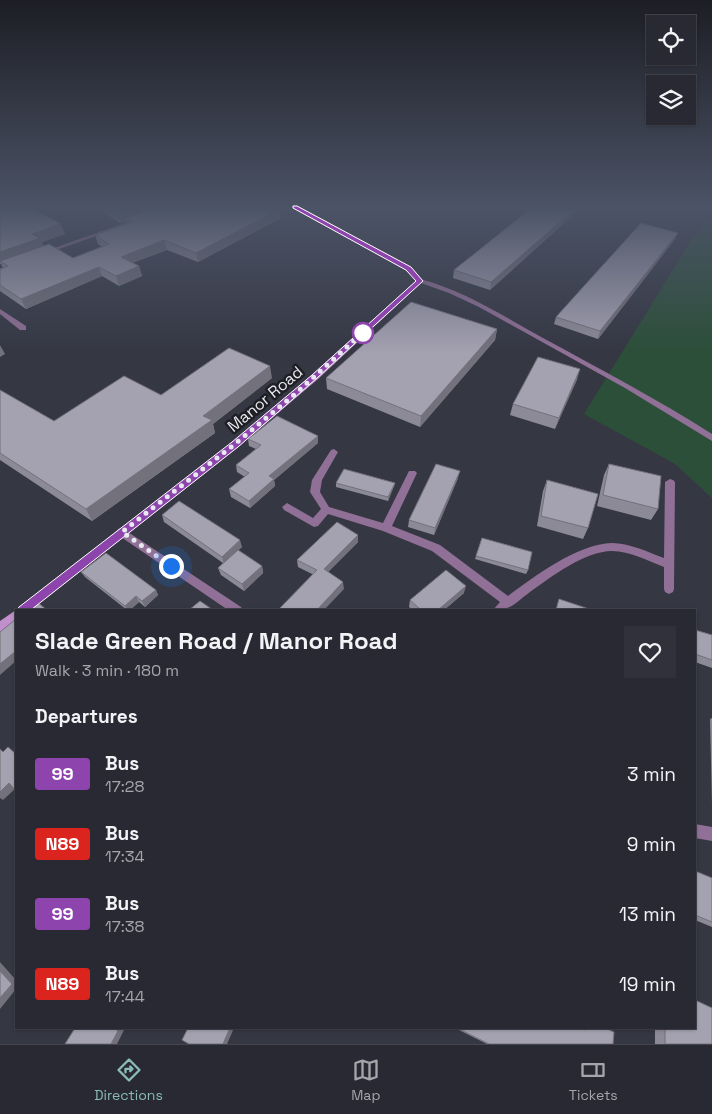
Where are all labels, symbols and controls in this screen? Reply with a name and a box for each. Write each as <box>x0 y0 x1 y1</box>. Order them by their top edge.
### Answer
map controls <box>646 15 696 125</box>
button: locate <box>646 15 696 65</box>
button: layers <box>646 75 696 125</box>
unlabelled marker <box>352 322 374 344</box>
street label: Manor Road <box>223 361 307 437</box>
your location <box>159 554 184 579</box>
text: Slade Green Road / Manor Road <box>35 625 398 656</box>
button: heart <box>624 626 676 678</box>
text: Walk · 3 min · 180 m <box>35 660 179 681</box>
text: Departures <box>35 704 138 729</box>
text: Bus <box>105 751 139 776</box>
text: 99 <box>51 762 74 785</box>
text: 3 min <box>627 762 676 787</box>
text: 17:28 <box>105 776 144 797</box>
text: Bus <box>105 821 139 846</box>
text: N89 <box>46 832 79 855</box>
text: 9 min <box>627 832 676 857</box>
text: 17:34 <box>105 846 144 867</box>
text: Bus <box>105 891 139 916</box>
text: 99 <box>51 902 74 925</box>
text: 13 min <box>619 902 676 927</box>
text: 17:38 <box>105 916 144 937</box>
text: Bus <box>105 961 139 986</box>
text: N89 <box>46 972 79 995</box>
text: 19 min <box>619 972 676 997</box>
text: 17:44 <box>105 986 145 1007</box>
tab: Directions <box>94 1056 163 1104</box>
tab: Map <box>351 1056 380 1104</box>
tab: Tickets <box>569 1056 618 1104</box>

